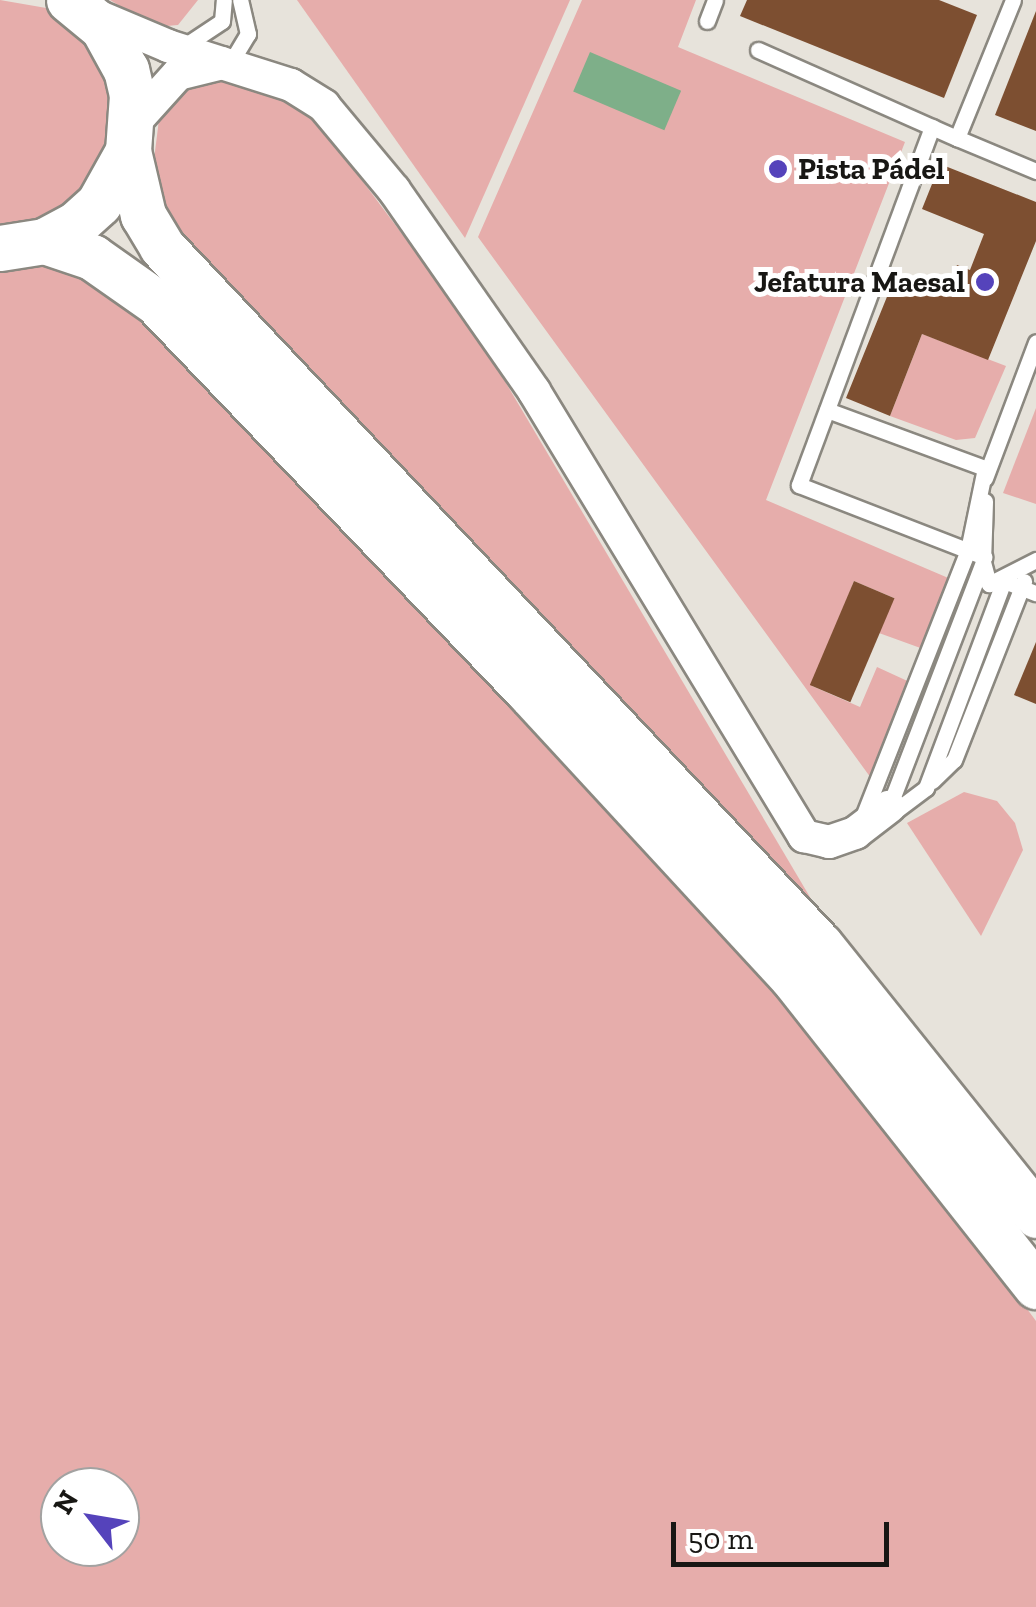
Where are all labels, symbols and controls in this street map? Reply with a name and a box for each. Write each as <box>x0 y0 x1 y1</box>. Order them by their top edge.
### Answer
place label: Pista Pádel <box>798 151 944 187</box>
marker: Pista Pádel <box>767 158 789 180</box>
place label: Jefatura Maesal <box>754 264 965 300</box>
marker: Jefatura Maesal <box>974 271 996 293</box>
north arrow <box>40 1467 140 1567</box>
text: N <box>46 1485 85 1520</box>
scale bar <box>676 1502 894 1564</box>
text: 50 m <box>688 1521 753 1557</box>

